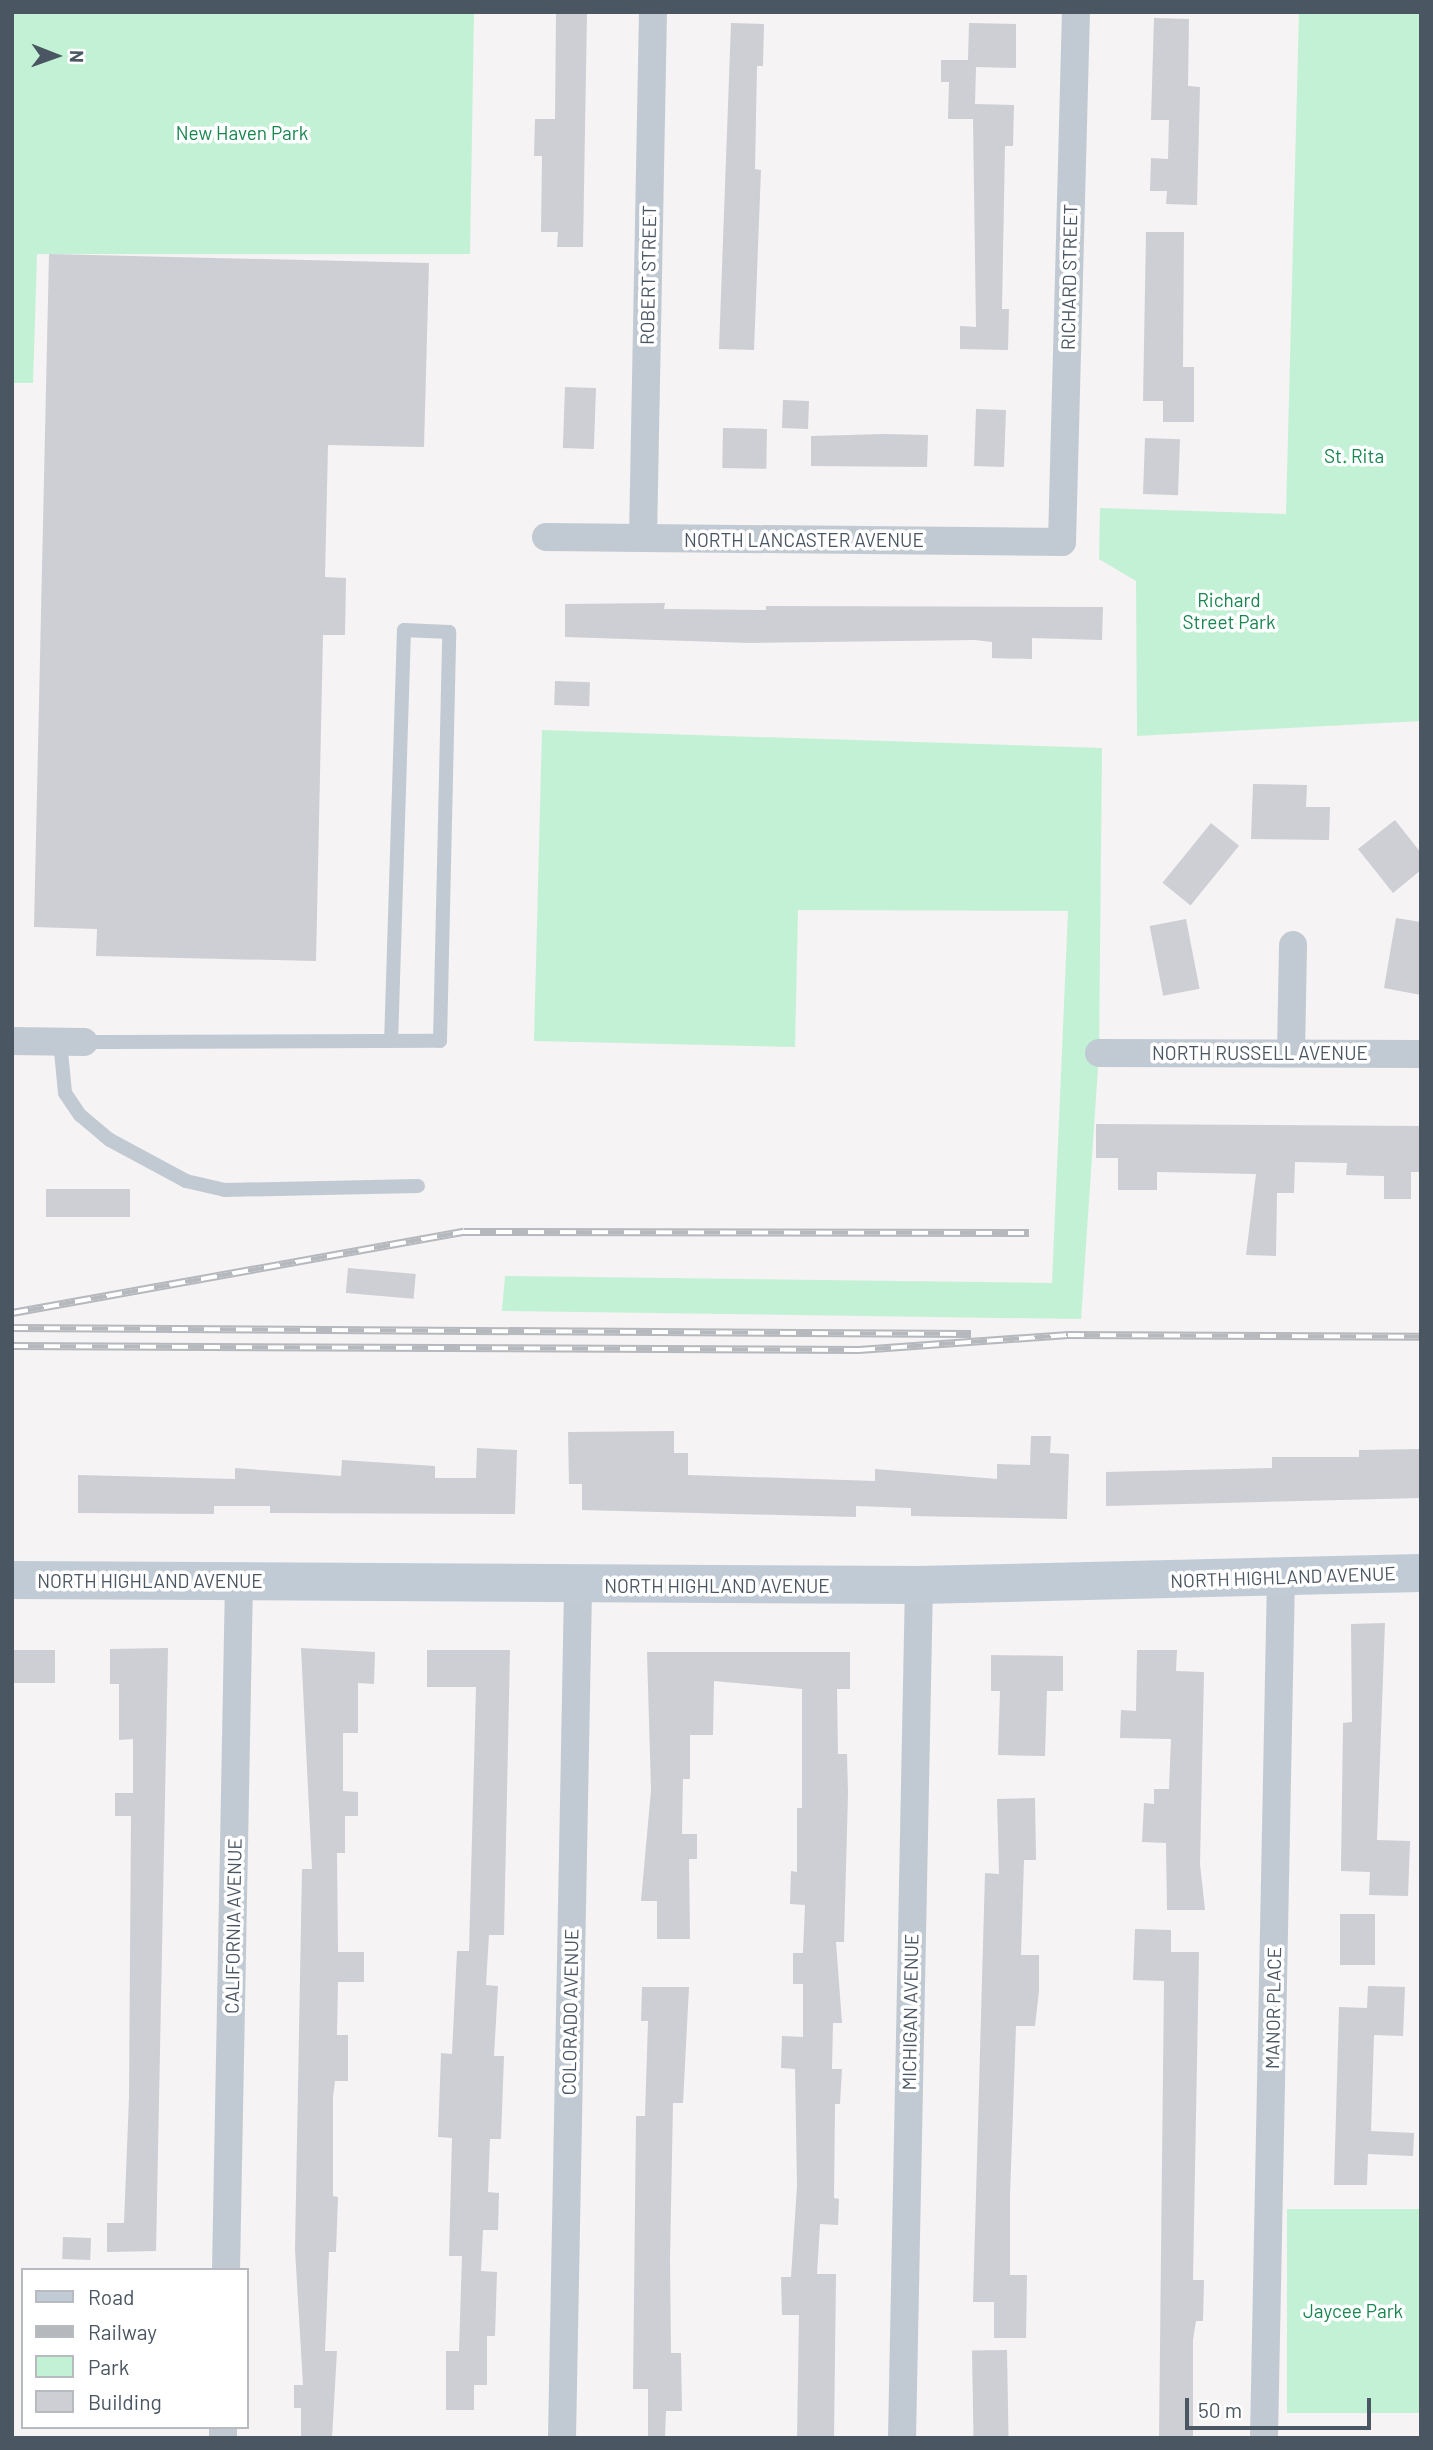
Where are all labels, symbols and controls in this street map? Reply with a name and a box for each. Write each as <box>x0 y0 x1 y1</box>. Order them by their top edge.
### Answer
north arrow <box>21 21 91 91</box>
text: N <box>66 50 89 63</box>
park label: New Haven Park <box>176 122 308 144</box>
street label: RICHARD STREET <box>1056 204 1082 350</box>
street label: ROBERT STREET <box>635 205 661 345</box>
park label: St. Rita <box>1324 445 1384 467</box>
street label: NORTH LANCASTER AVENUE <box>684 529 924 551</box>
park label: Richard Street Park <box>1182 589 1276 633</box>
street label: NORTH RUSSELL AVENUE <box>1152 1042 1368 1064</box>
street label: NORTH HIGHLAND AVENUE <box>1170 1562 1396 1592</box>
street label: NORTH HIGHLAND AVENUE <box>37 1570 263 1592</box>
street label: NORTH HIGHLAND AVENUE <box>604 1575 830 1597</box>
street label: CALIFORNIA AVENUE <box>220 1838 246 2014</box>
street label: COLORADO AVENUE <box>557 1928 583 2096</box>
street label: MICHIGAN AVENUE <box>897 1933 923 2091</box>
street label: MANOR PLACE <box>1261 1947 1285 2069</box>
legend <box>21 2268 248 2429</box>
text: Road <box>88 2284 134 2309</box>
park label: Jaycee Park <box>1303 2300 1403 2322</box>
text: Railway <box>88 2319 157 2344</box>
text: Park <box>88 2354 129 2379</box>
scale bar <box>1188 2384 1374 2428</box>
text: Building <box>88 2389 162 2414</box>
text: 50 m <box>1198 2397 1242 2422</box>

